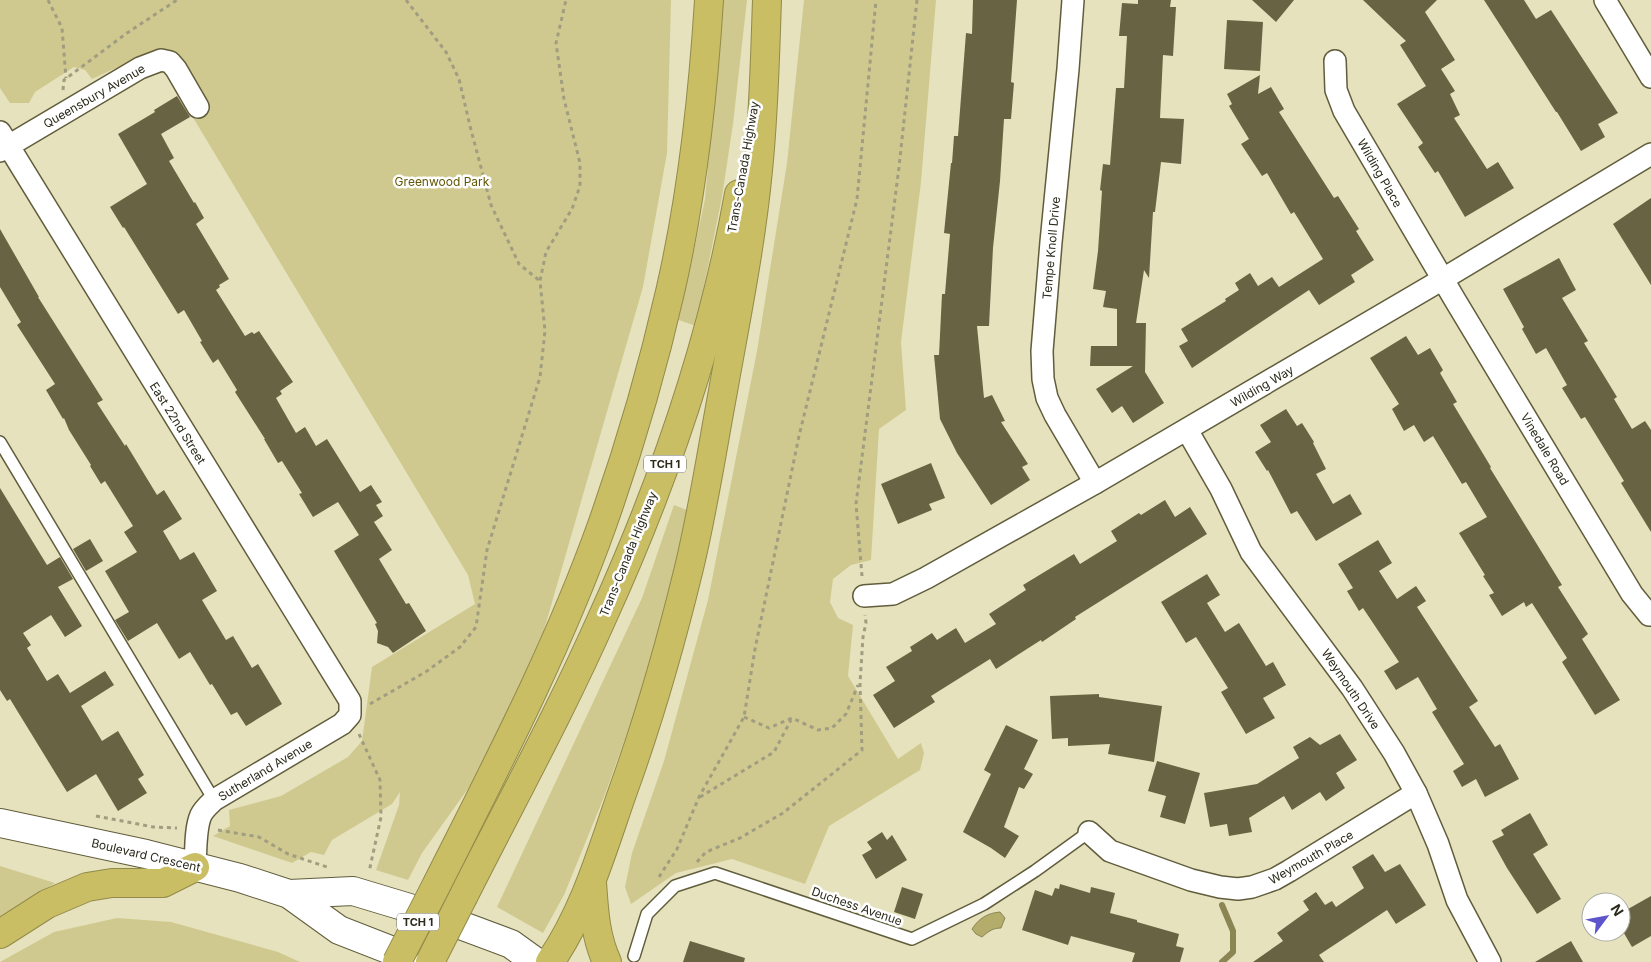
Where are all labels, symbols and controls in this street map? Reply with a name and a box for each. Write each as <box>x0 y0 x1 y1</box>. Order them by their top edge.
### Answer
street label: Queensbury Avenue <box>40 61 148 131</box>
street label: Trans-Canada Highway <box>724 100 762 234</box>
street label: Wilding Place <box>1354 136 1406 210</box>
park label: Greenwood Park <box>395 174 490 189</box>
street label: Tempe Knoll Drive <box>1039 196 1063 300</box>
street label: Wilding Way <box>1228 362 1296 410</box>
street label: East 22nd Street <box>147 379 209 467</box>
street label: Vinedale Road <box>1518 410 1572 488</box>
road number: TCH 1 <box>644 456 686 472</box>
street label: Trans-Canada Highway <box>596 489 660 619</box>
street label: Weymouth Drive <box>1319 646 1383 732</box>
street label: Sutherland Avenue <box>215 736 315 804</box>
street label: Weymouth Place <box>1266 827 1356 887</box>
street label: Boulevard Crescent <box>90 835 202 875</box>
street label: Duchess Avenue <box>810 883 904 929</box>
north arrow <box>1581 892 1631 942</box>
text: N <box>1607 901 1627 919</box>
road number: TCH 1 <box>397 914 439 930</box>

